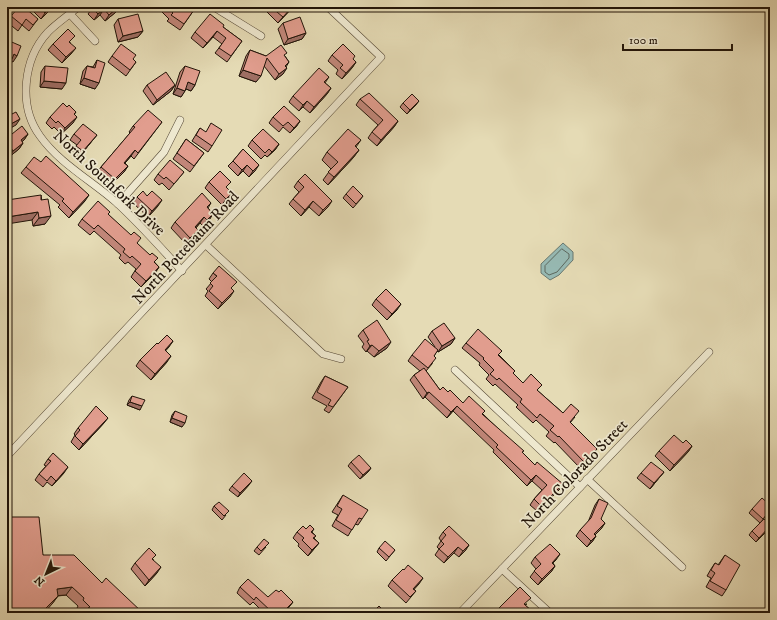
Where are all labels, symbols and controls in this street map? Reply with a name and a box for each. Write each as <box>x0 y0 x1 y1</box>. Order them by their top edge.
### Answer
scale bar <box>623 26 732 52</box>
text: 100 m <box>629 33 658 48</box>
street label: North Southfork Drive <box>49 125 170 240</box>
street label: North Pottebaum Road <box>128 187 243 309</box>
street label: North Colorado Street <box>517 415 632 532</box>
north arrow <box>26 554 66 594</box>
text: N <box>32 572 48 589</box>

